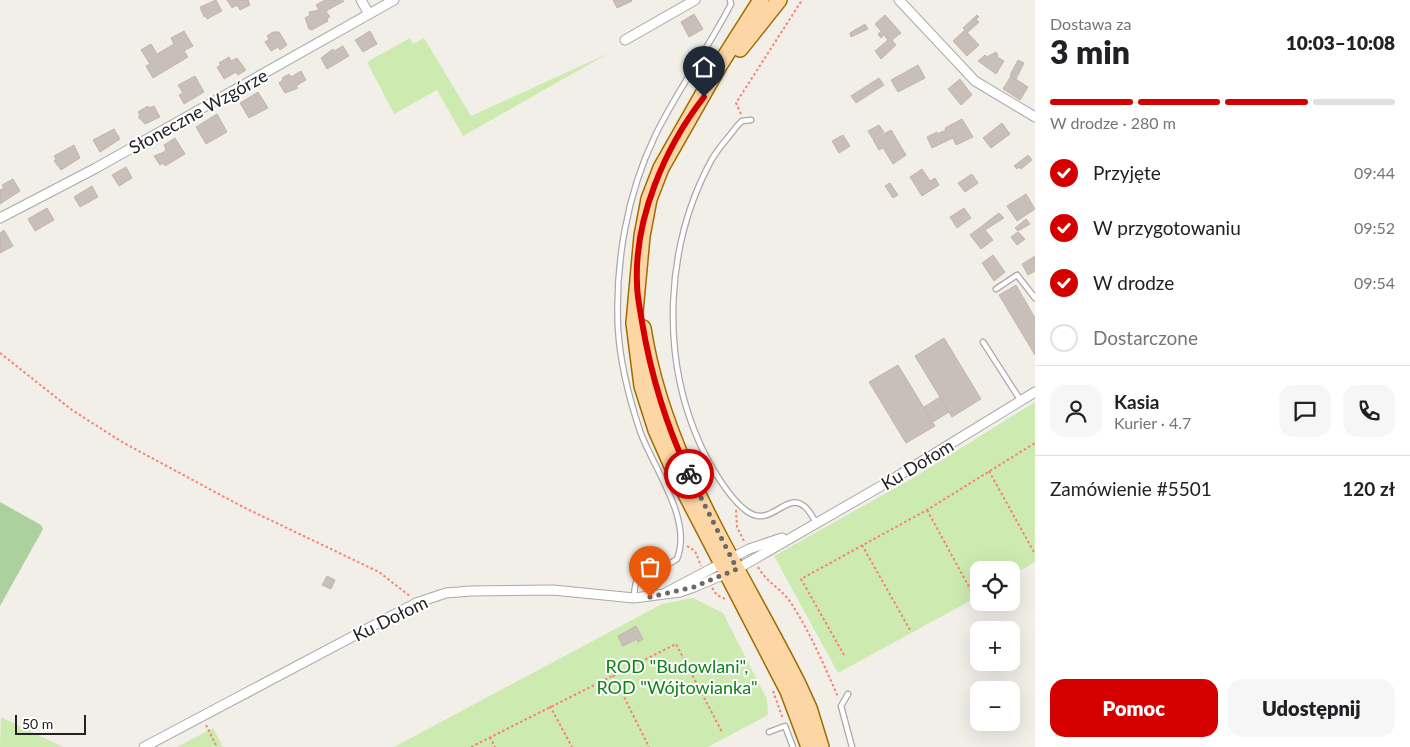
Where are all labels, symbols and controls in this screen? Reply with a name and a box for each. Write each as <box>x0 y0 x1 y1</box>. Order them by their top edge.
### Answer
text: Dostawa za <box>1050 14 1131 33</box>
text: 10:03–10:08 <box>1286 31 1395 54</box>
text: 3 min <box>1050 32 1130 71</box>
pin <box>683 46 725 97</box>
icon: home <box>690 53 718 81</box>
street label: Słoneczne Wzgórze <box>125 64 271 158</box>
text: W drodze · 280 m <box>1050 113 1176 132</box>
icon: check <box>1050 159 1078 187</box>
text: Przyjęte <box>1093 161 1161 184</box>
text: 09:44 <box>1354 163 1395 182</box>
icon: check <box>1050 214 1078 242</box>
text: W przygotowaniu <box>1093 216 1241 239</box>
text: 09:52 <box>1354 218 1395 237</box>
icon: check <box>1050 269 1078 297</box>
text: W drodze <box>1093 271 1174 294</box>
text: 09:54 <box>1354 273 1395 292</box>
text: Dostarczone <box>1093 326 1198 349</box>
button: person <box>1050 385 1102 437</box>
button: chat <box>1279 385 1331 437</box>
button: phone <box>1343 385 1395 437</box>
text: Kasia <box>1114 390 1159 413</box>
text: Kurier · 4.7 <box>1114 413 1191 432</box>
street label: Ku Dołom <box>877 434 957 494</box>
courier <box>664 449 714 499</box>
icon: bike <box>675 460 703 488</box>
text: Zamówienie #5501 <box>1050 477 1212 500</box>
text: 120 zł <box>1342 477 1395 500</box>
pin <box>629 546 671 597</box>
icon: bag <box>636 553 664 581</box>
map controls <box>970 561 1020 731</box>
button: locate <box>970 561 1020 611</box>
street label: Ku Dołom <box>349 590 431 646</box>
button: + <box>970 621 1020 671</box>
park label: ROD "Budowlani", ROD "Wójtowianka" <box>596 655 758 698</box>
button: Pomoc <box>1050 679 1218 737</box>
button: Udostępnij <box>1228 679 1395 737</box>
button: − <box>970 681 1020 731</box>
scale bar <box>15 712 86 735</box>
text: 50 m <box>22 715 53 732</box>

